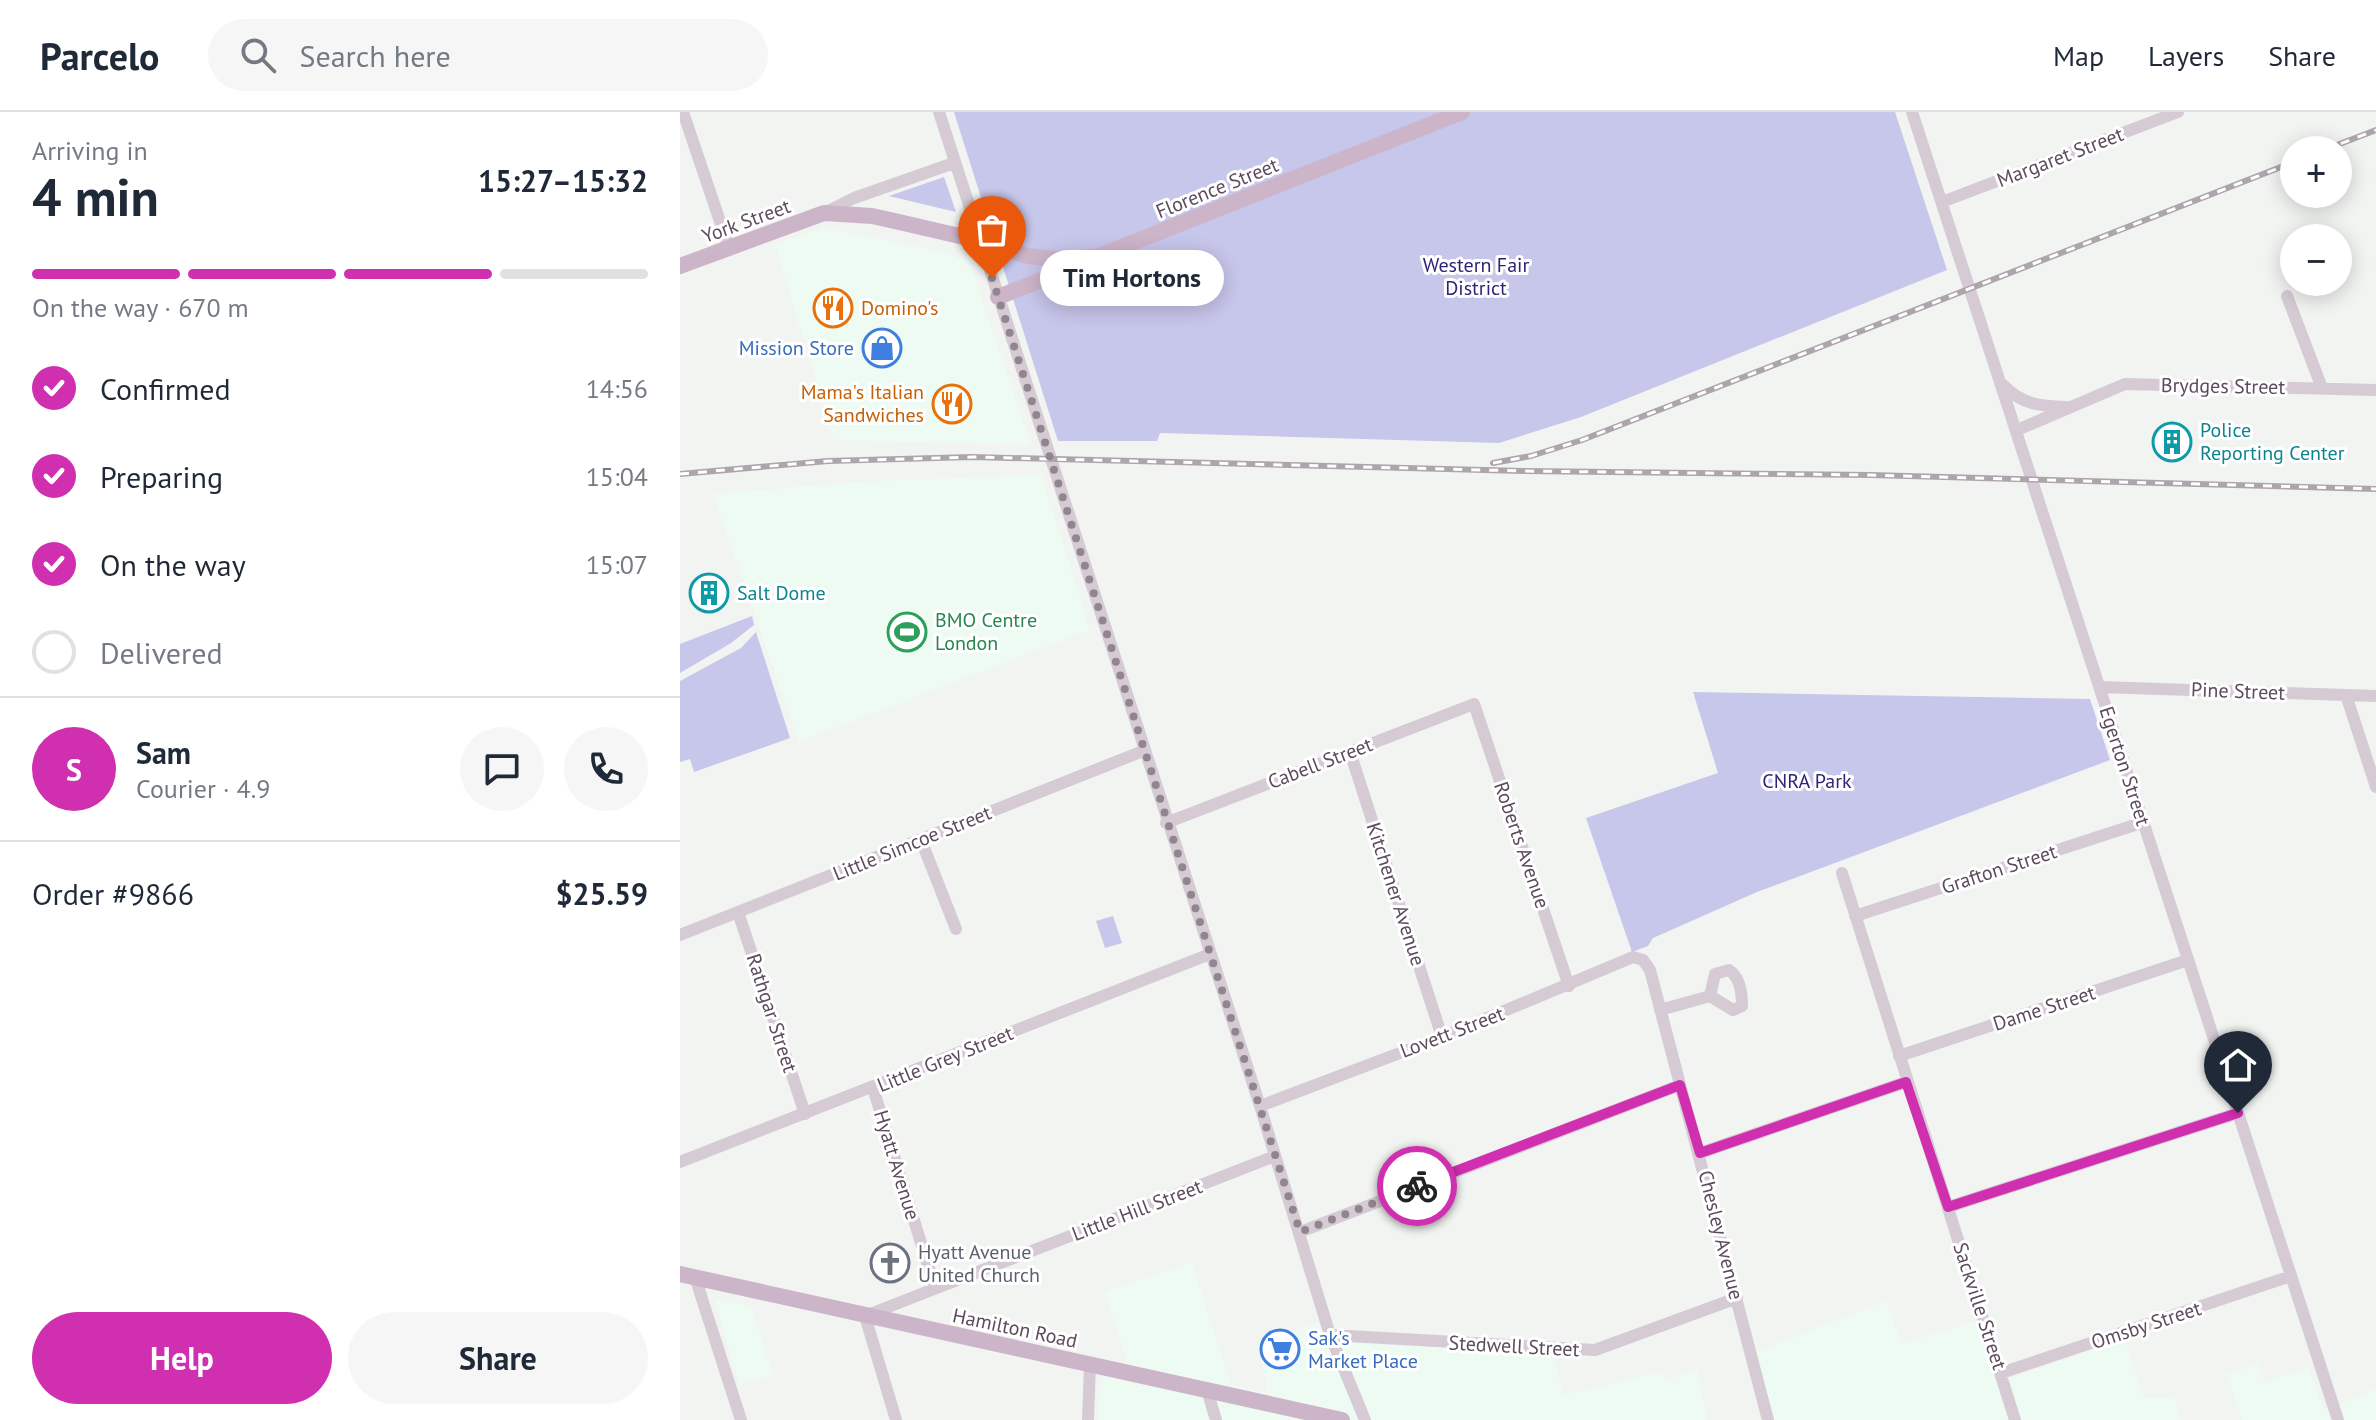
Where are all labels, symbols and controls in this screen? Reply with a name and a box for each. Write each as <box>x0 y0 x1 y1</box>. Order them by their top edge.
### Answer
search box <box>208 19 768 91</box>
text: Parcelo <box>40 31 160 80</box>
icon: search <box>236 33 280 77</box>
text: Search here <box>300 36 451 75</box>
text: Map <box>2053 37 2104 74</box>
text: Layers <box>2148 37 2224 74</box>
text: Share <box>2268 37 2336 74</box>
street label: Margaret Street <box>1993 121 2127 193</box>
text: Arriving in <box>32 134 148 167</box>
map controls <box>2280 136 2352 296</box>
button: + <box>2280 136 2352 208</box>
street label: Florence Street <box>1152 152 1282 224</box>
text: 15:27–15:32 <box>478 161 648 200</box>
text: 4 min <box>32 163 159 230</box>
street label: York Street <box>698 193 794 249</box>
pin <box>958 196 1026 278</box>
icon: bag <box>970 208 1014 252</box>
button: − <box>2280 224 2352 296</box>
callout: Tim Hortons <box>1040 250 1224 306</box>
park label: Western Fair District <box>1423 252 1529 301</box>
text: Tim Hortons <box>1063 261 1201 294</box>
restaurant icon: Domino's <box>812 287 854 329</box>
text: On the way · 670 m <box>32 291 249 324</box>
place label: Domino's <box>861 295 939 321</box>
shop icon: Mission Store <box>861 327 903 369</box>
place label: Mission Store <box>739 335 854 361</box>
icon: check <box>32 366 76 410</box>
text: Confirmed <box>100 369 231 408</box>
text: 14:56 <box>586 372 648 405</box>
street label: Brydges Street <box>2161 372 2286 400</box>
place label: Mama's Italian Sandwiches <box>801 379 924 428</box>
restaurant icon: Mama's Italian Sandwiches <box>931 383 973 425</box>
place label: Police Reporting Center <box>2200 417 2345 466</box>
building icon: Police Reporting Center <box>2151 421 2193 463</box>
icon: check <box>32 454 76 498</box>
text: Preparing <box>100 457 223 496</box>
text: 15:04 <box>586 460 648 493</box>
icon: check <box>32 542 76 586</box>
text: On the way <box>100 545 246 584</box>
text: 15:07 <box>586 548 648 581</box>
building icon: Salt Dome <box>688 572 730 614</box>
place label: Salt Dome <box>737 580 826 606</box>
place label: BMO Centre London <box>935 607 1037 656</box>
sports icon: BMO Centre London <box>886 611 928 653</box>
text: Delivered <box>100 633 223 672</box>
street label: Pine Street <box>2191 676 2286 706</box>
street label: Egerton Street <box>2094 703 2157 829</box>
button: chat <box>460 727 544 811</box>
button: phone <box>564 727 648 811</box>
street label: Cabell Street <box>1264 731 1376 795</box>
text: Sam <box>136 733 191 772</box>
text: S <box>66 750 82 789</box>
park label: CNRA Park <box>1762 768 1852 794</box>
text: Courier · 4.9 <box>136 772 270 805</box>
street label: Roberts Avenue <box>1488 778 1556 912</box>
street label: Little Simcoe Street <box>829 799 995 887</box>
street label: Kitchener Avenue <box>1361 819 1431 969</box>
street label: Grafton Street <box>1938 838 2060 900</box>
text: Order #9866 <box>32 874 194 913</box>
text: $25.59 <box>556 874 648 913</box>
street label: Rathgar Street <box>741 950 803 1076</box>
street label: Dame Street <box>1990 979 2099 1037</box>
street label: Lovett Street <box>1396 1000 1508 1064</box>
street label: Little Grey Street <box>873 1020 1017 1098</box>
pin <box>2204 1031 2272 1113</box>
icon: home <box>2216 1043 2260 1087</box>
street label: Hyatt Avenue <box>868 1107 926 1223</box>
courier <box>1377 1146 1457 1226</box>
icon: bike <box>1395 1164 1439 1208</box>
street label: Chesley Avenue <box>1692 1168 1750 1302</box>
street label: Little Hill Street <box>1068 1173 1206 1247</box>
place label: Hyatt Avenue United Church <box>918 1239 1040 1288</box>
street label: Sackville Street <box>1947 1239 2013 1373</box>
church icon: Hyatt Avenue United Church <box>869 1242 911 1284</box>
street label: Omsby Street <box>2088 1295 2204 1355</box>
street label: Hamilton Road <box>950 1302 1080 1354</box>
button: Help <box>32 1312 332 1404</box>
button: Share <box>348 1312 648 1404</box>
place label: Sak's Market Place <box>1308 1325 1418 1374</box>
supermarket icon: Sak's Market Place <box>1259 1328 1301 1370</box>
street label: Stedwell Street <box>1448 1330 1580 1362</box>

